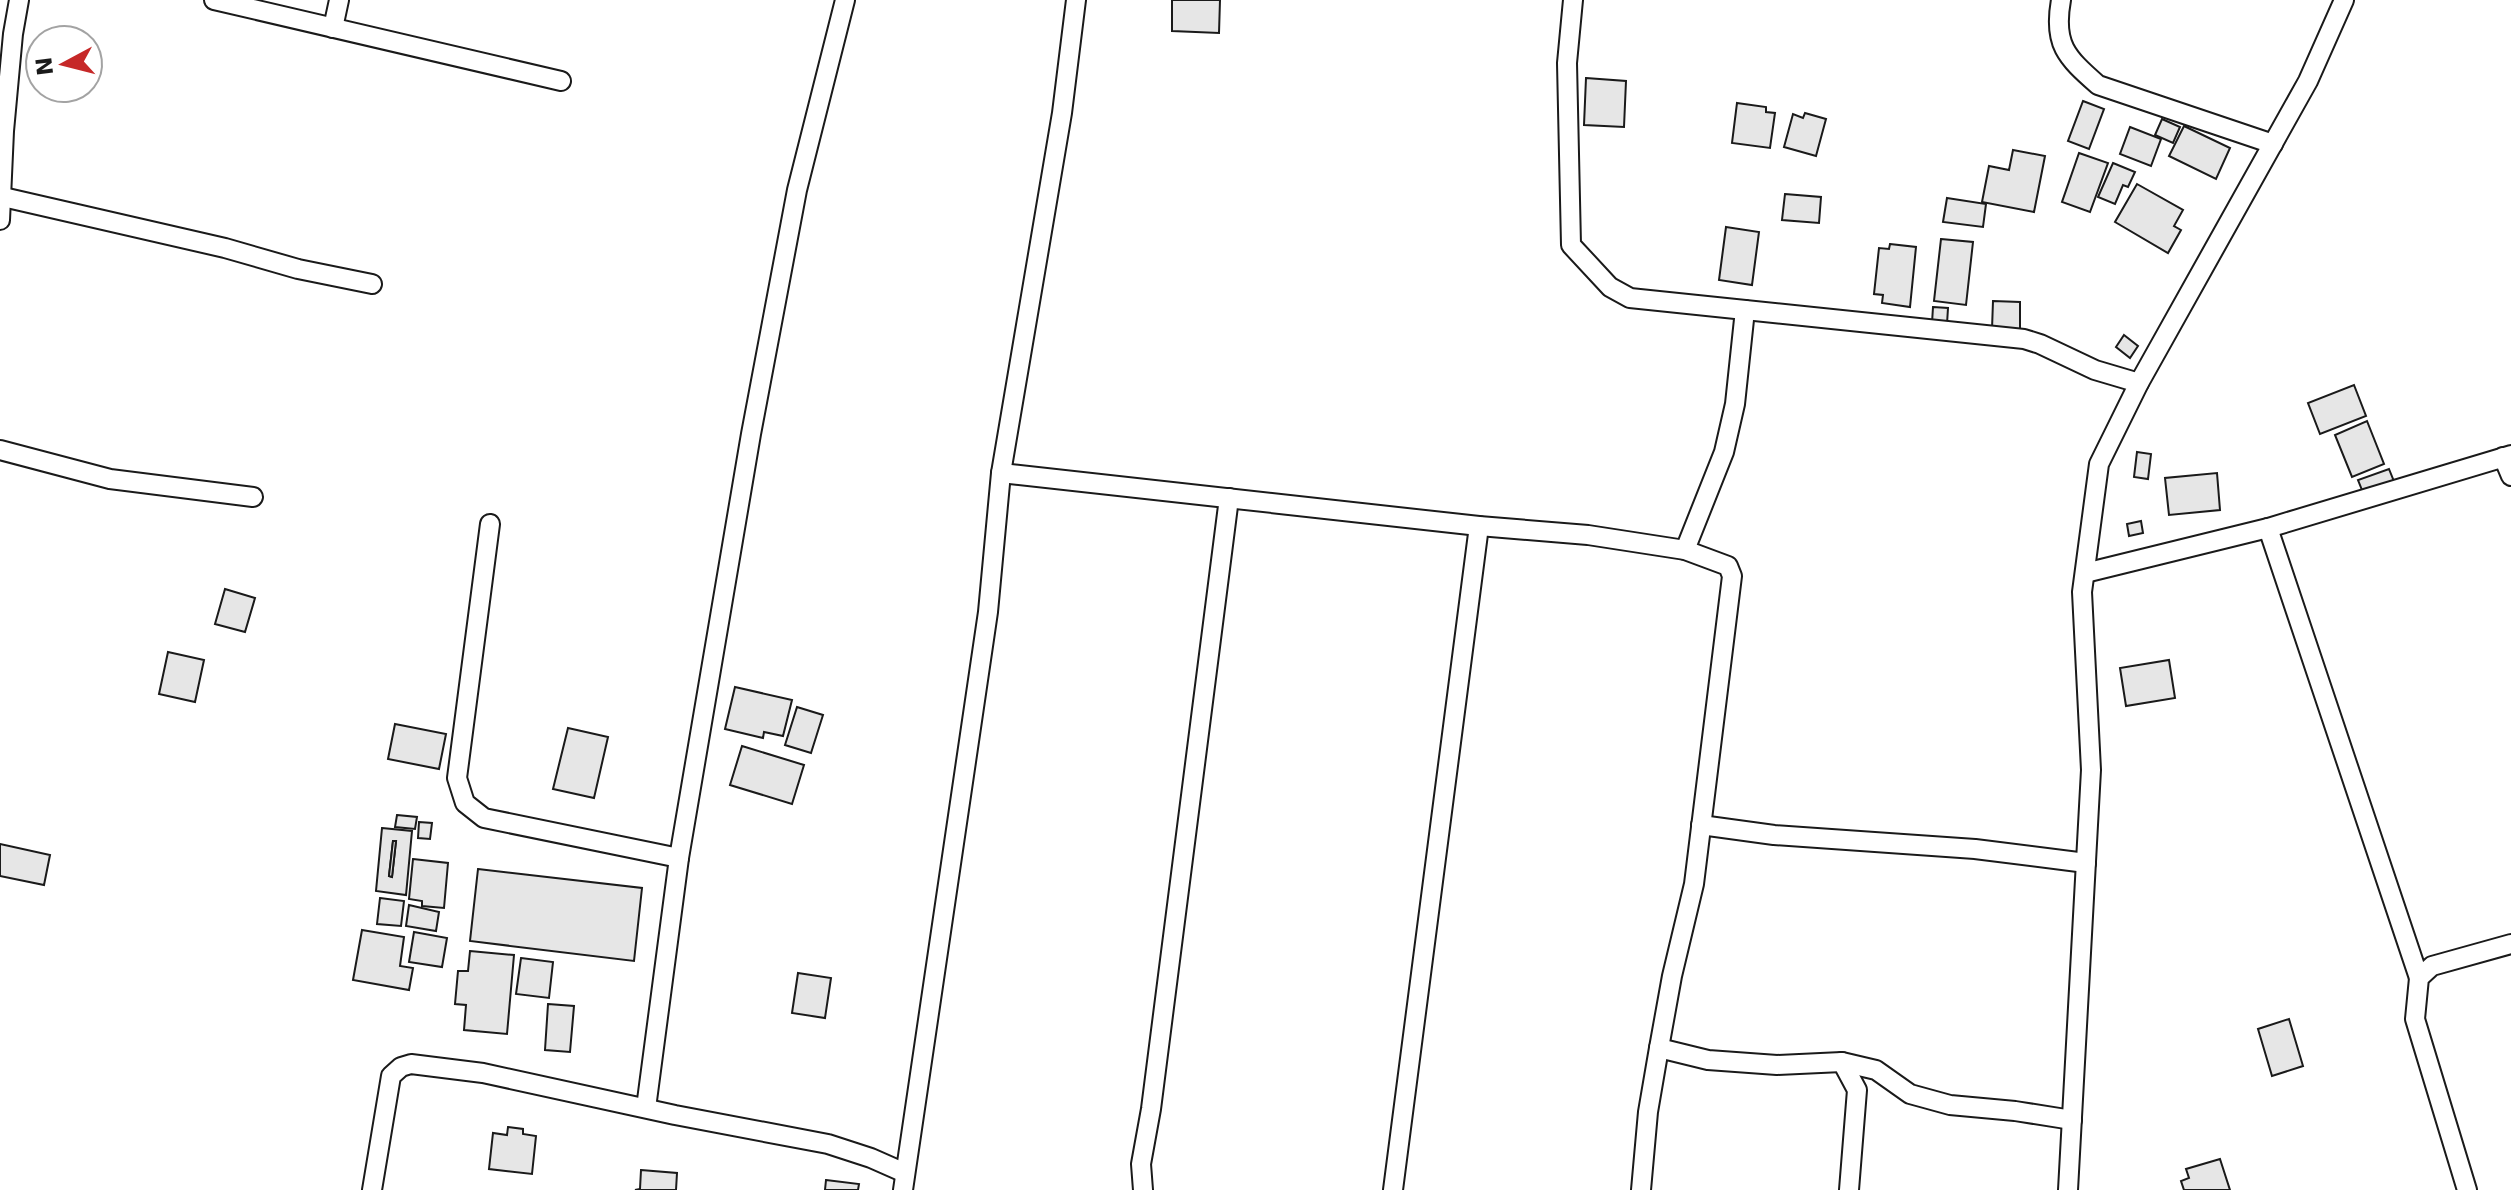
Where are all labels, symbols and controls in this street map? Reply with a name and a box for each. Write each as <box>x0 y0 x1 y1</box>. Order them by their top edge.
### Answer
north arrow <box>24 24 104 104</box>
text: N <box>31 56 58 77</box>

